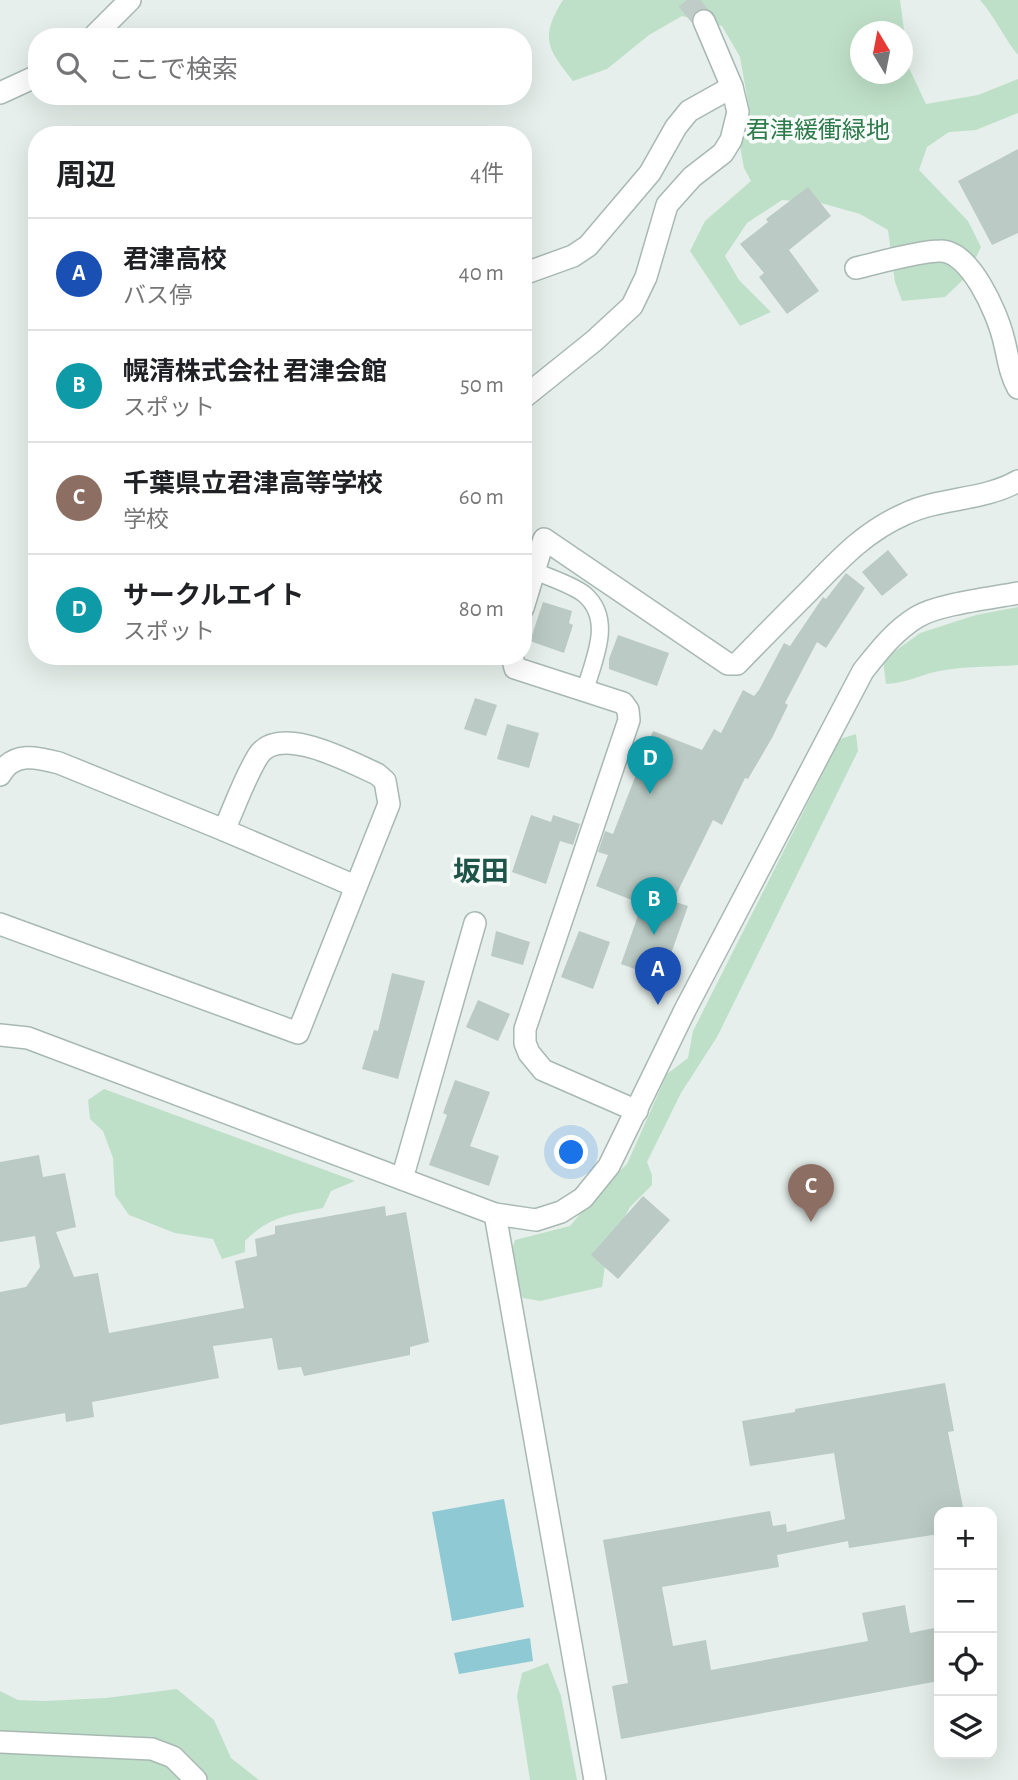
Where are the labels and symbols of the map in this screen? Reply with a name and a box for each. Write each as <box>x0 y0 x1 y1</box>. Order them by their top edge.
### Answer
north arrow <box>850 21 913 84</box>
park label: 君津緩衝緑地 <box>746 117 890 143</box>
pin: D <box>627 736 673 794</box>
district label: 坂田 <box>453 857 509 887</box>
pin: B <box>631 877 677 935</box>
pin: A <box>635 947 681 1005</box>
your location <box>554 1135 588 1169</box>
pin: C <box>788 1164 834 1222</box>

